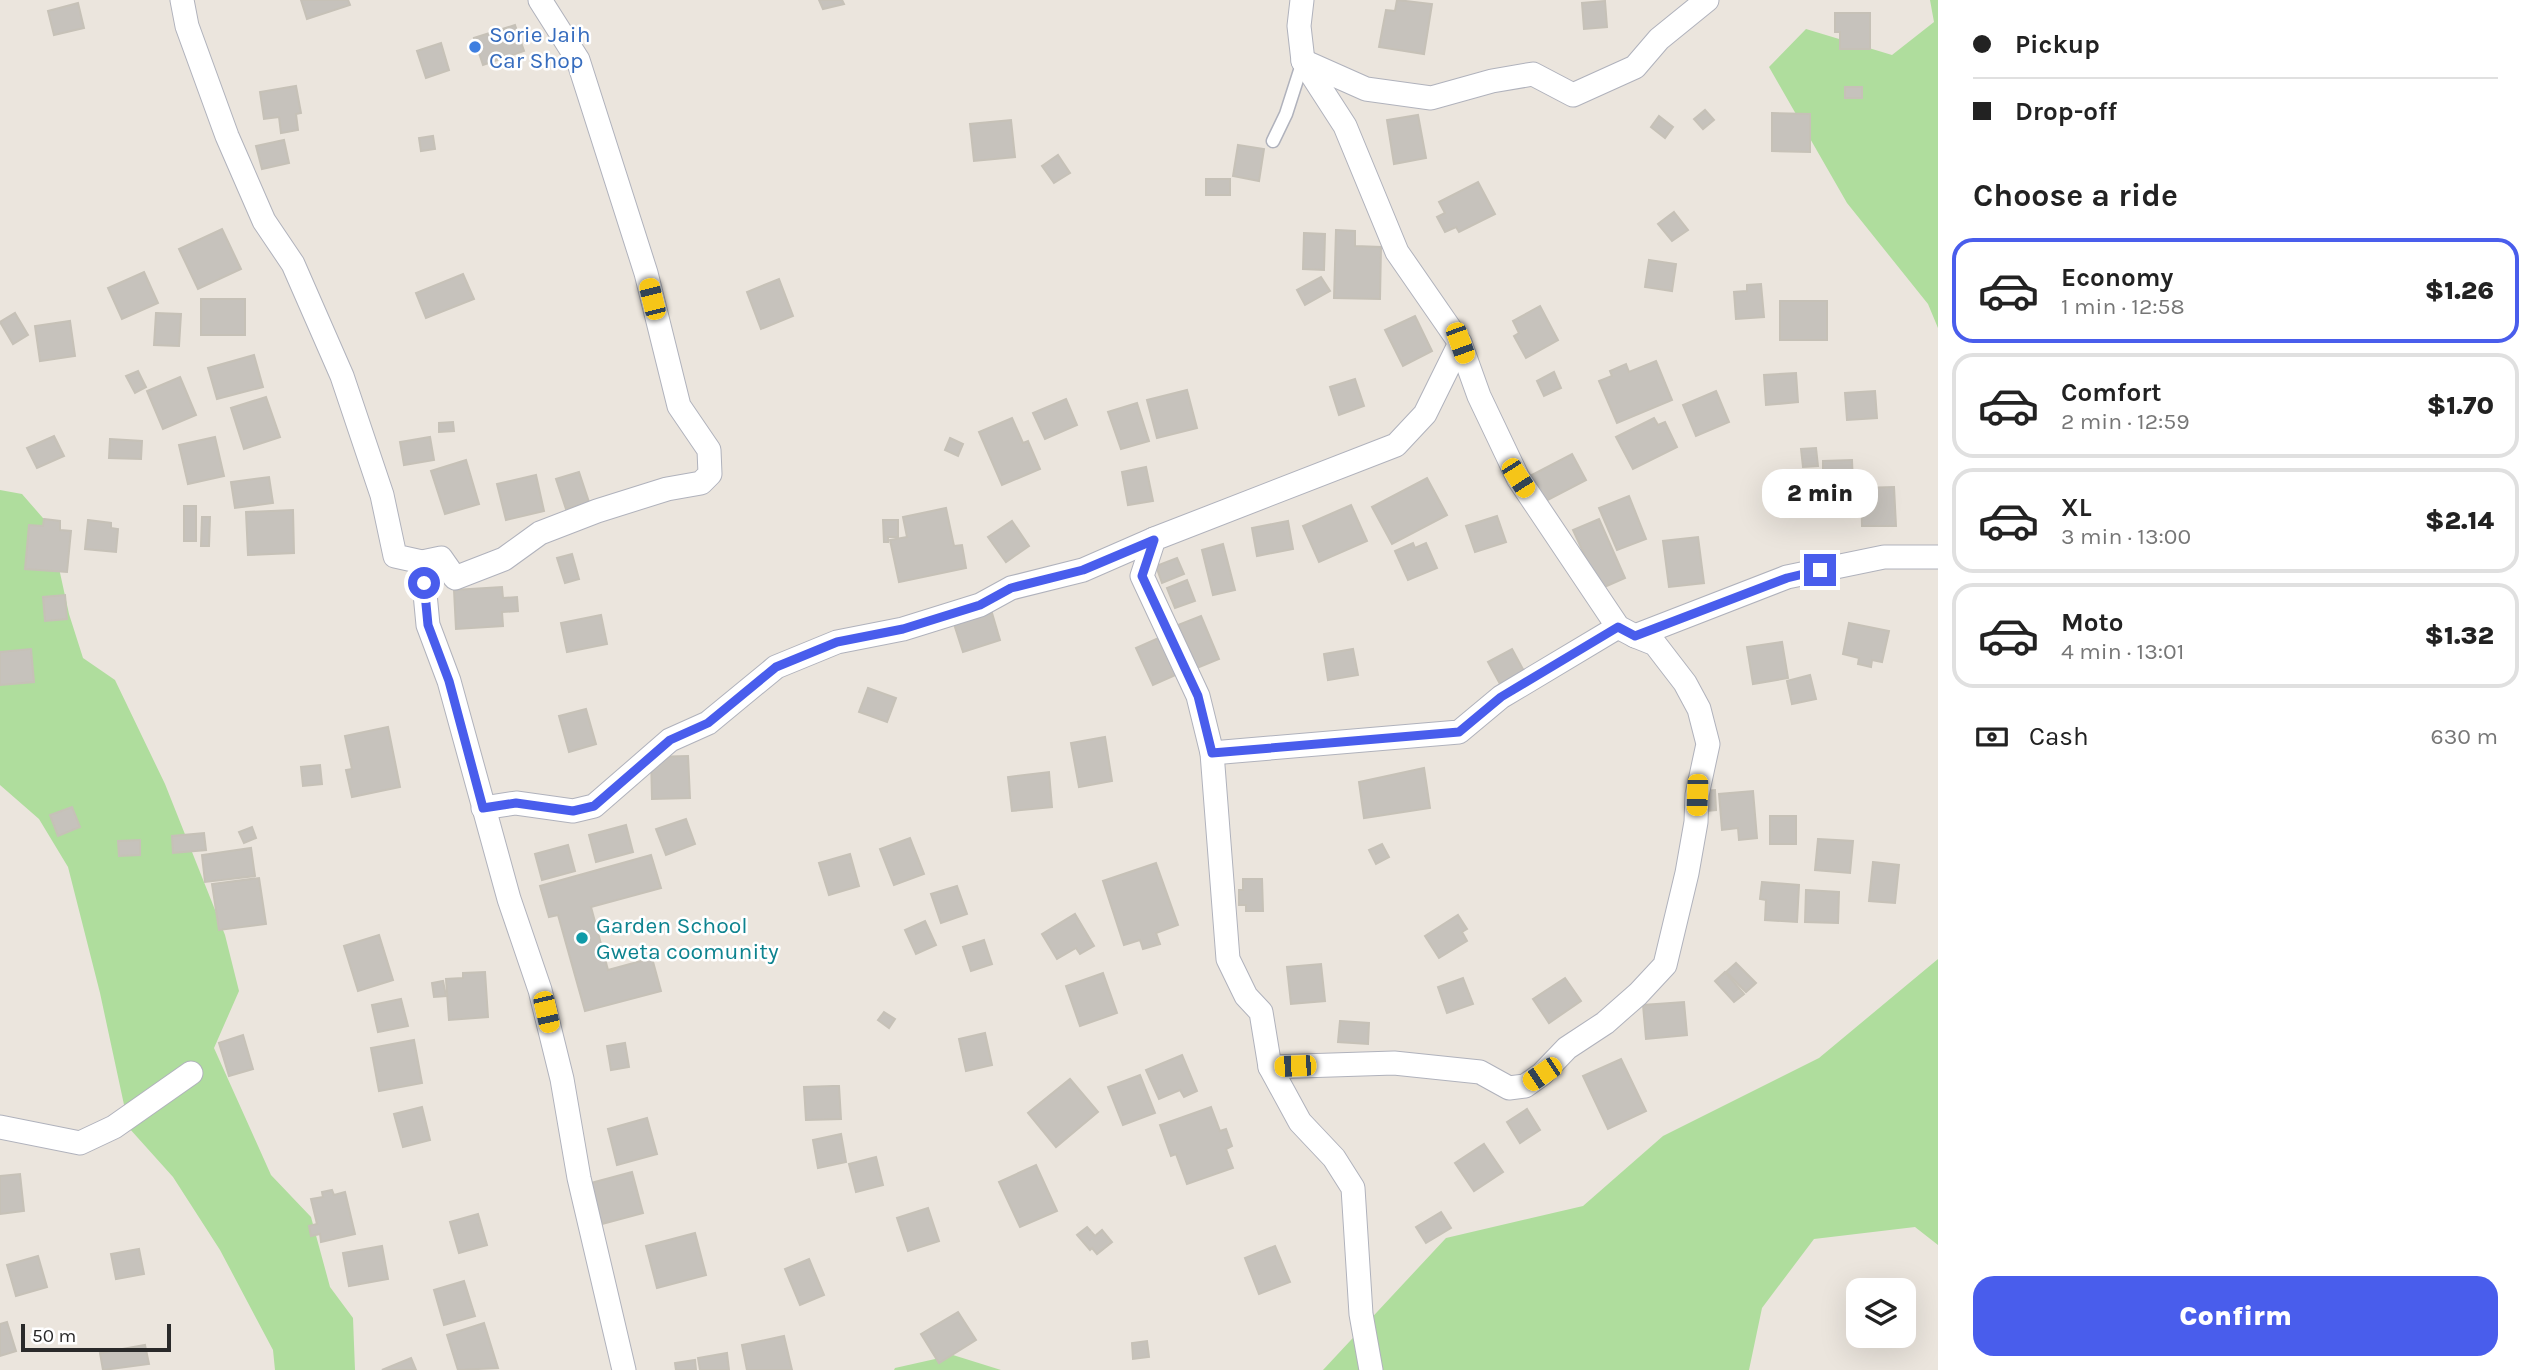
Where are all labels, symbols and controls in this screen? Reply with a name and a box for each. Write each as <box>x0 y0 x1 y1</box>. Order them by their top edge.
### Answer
place label: Sorie Jaih Car Shop <box>489 21 591 74</box>
text: Pickup <box>2015 29 2100 60</box>
marker: Sorie Jaih Car Shop <box>467 39 483 55</box>
text: Drop-off <box>2015 96 2117 127</box>
text: Choose a ride <box>1973 177 2178 214</box>
icon: car <box>1977 259 2040 322</box>
text: Economy <box>2061 262 2173 293</box>
text: $1.26 <box>2425 275 2494 306</box>
car <box>637 276 668 322</box>
text: 1 min · 12:58 <box>2061 293 2185 320</box>
car <box>1443 320 1478 366</box>
icon: car <box>1977 374 2040 437</box>
text: Comfort <box>2061 377 2162 408</box>
text: $1.70 <box>2427 390 2494 421</box>
text: 2 min · 12:59 <box>2061 408 2190 435</box>
car <box>1498 455 1539 501</box>
callout: 2 min <box>1762 468 1878 518</box>
text: 2 min <box>1787 480 1853 507</box>
icon: car <box>1977 489 2040 552</box>
text: XL <box>2061 492 2092 523</box>
text: $2.14 <box>2425 505 2494 536</box>
text: 3 min · 13:00 <box>2061 523 2191 550</box>
route end <box>1804 554 1836 586</box>
route start <box>408 567 440 599</box>
icon: car <box>1977 604 2040 667</box>
text: Moto <box>2061 607 2123 638</box>
text: $1.32 <box>2424 620 2494 651</box>
text: 4 min · 13:01 <box>2061 638 2184 665</box>
icon: cash <box>1973 718 2011 756</box>
text: Cash <box>2029 721 2089 752</box>
text: 630 m <box>2431 723 2498 750</box>
car <box>1686 774 1709 816</box>
place label: Garden School Gweta coomunity <box>596 912 779 965</box>
marker: Garden School Gweta coomunity <box>574 930 590 946</box>
car <box>532 989 561 1035</box>
car <box>1519 1054 1566 1094</box>
car <box>1274 1055 1317 1077</box>
button: Confirm <box>1973 1276 2498 1356</box>
map controls <box>1846 1278 1916 1348</box>
button: layers <box>1846 1278 1916 1348</box>
scale bar <box>21 1321 172 1353</box>
text: 50 m <box>32 1325 76 1347</box>

